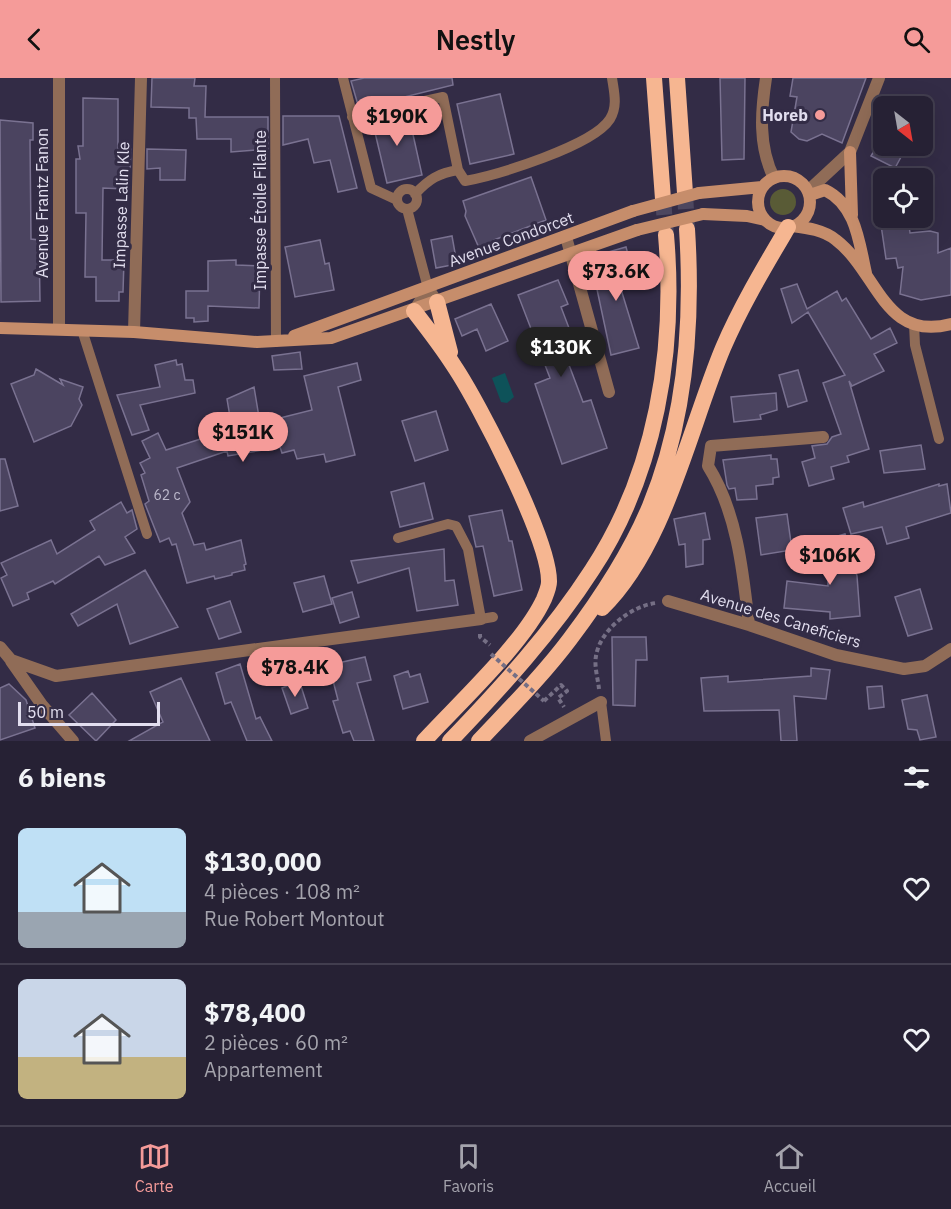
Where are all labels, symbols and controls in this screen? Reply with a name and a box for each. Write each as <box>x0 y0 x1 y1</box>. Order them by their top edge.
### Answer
text: Nestly <box>436 22 515 57</box>
icon: back <box>18 23 51 56</box>
icon: search <box>900 23 933 56</box>
pin: $190K <box>355 96 439 147</box>
north arrow <box>873 96 933 156</box>
map controls <box>873 96 933 228</box>
text: $190K <box>366 102 428 129</box>
place label: Horeb <box>762 105 808 125</box>
marker: Horeb <box>813 108 827 122</box>
street label: Avenue Frantz Fanon <box>32 128 52 278</box>
street label: Impasse Étoile Filante <box>249 130 270 290</box>
street label: Impasse Lalin Kle <box>109 141 133 269</box>
button: locate <box>873 168 933 228</box>
street label: Avenue Condorcet <box>446 207 576 271</box>
pin: $73.6K <box>567 251 665 302</box>
text: $73.6K <box>582 257 650 284</box>
pin: $130K <box>519 327 603 378</box>
text: $130K <box>530 333 592 360</box>
pin: $151K <box>201 412 285 463</box>
text: $151K <box>212 418 274 445</box>
house number: 62 c <box>153 486 181 504</box>
pin: $106K <box>788 535 872 586</box>
text: $106K <box>799 541 861 568</box>
street label: Avenue des Caneficiers <box>698 584 864 652</box>
pin: $78.4K <box>246 647 344 698</box>
text: $78.4K <box>261 653 329 680</box>
scale bar <box>18 699 160 726</box>
text: 50 m <box>27 702 64 722</box>
text: 6 biens <box>18 760 106 794</box>
icon: filters <box>900 761 933 794</box>
text: $130,000 <box>204 844 321 878</box>
icon: home <box>66 852 138 924</box>
icon: heart <box>900 872 933 905</box>
text: 4 pièces · 108 m² <box>204 878 360 905</box>
text: Rue Robert Montout <box>204 905 385 932</box>
text: $78,400 <box>204 995 306 1029</box>
icon: home <box>66 1003 138 1075</box>
icon: heart <box>900 1023 933 1056</box>
text: 2 pièces · 60 m² <box>204 1029 348 1056</box>
text: Appartement <box>204 1056 323 1083</box>
tab: Carte <box>135 1140 174 1196</box>
tab: Favoris <box>443 1140 494 1196</box>
tab: Accueil <box>764 1140 816 1196</box>

